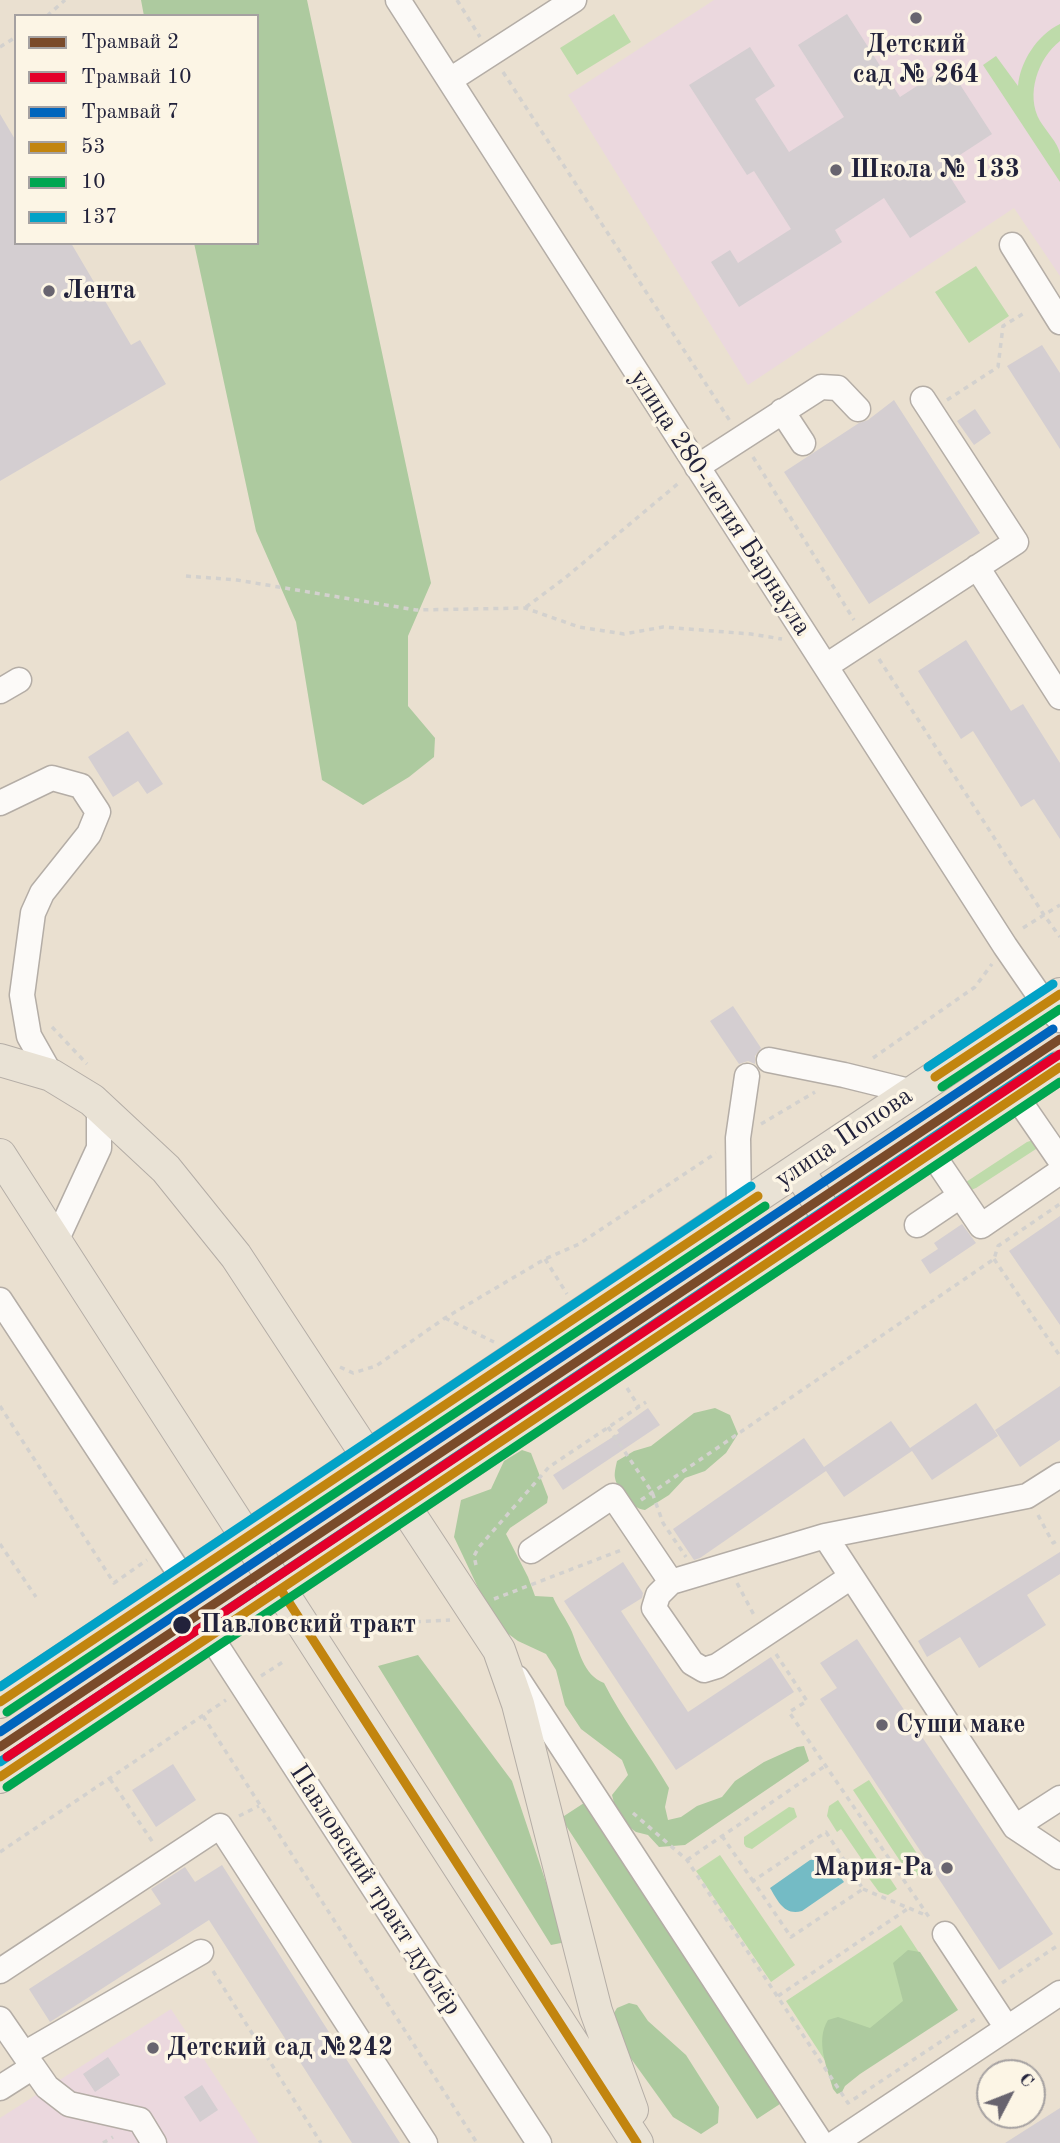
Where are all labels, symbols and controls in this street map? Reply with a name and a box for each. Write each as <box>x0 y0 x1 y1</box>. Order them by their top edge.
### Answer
marker: Детский сад № 264 <box>908 10 924 26</box>
legend <box>14 14 259 245</box>
place label: Детский сад № 264 <box>853 29 979 90</box>
text: Трамвай 2 <box>81 32 179 53</box>
text: Трамвай 10 <box>81 67 191 88</box>
text: Трамвай 7 <box>81 102 179 123</box>
text: 53 <box>81 137 105 158</box>
place label: Школа № 133 <box>850 154 1020 186</box>
marker: Школа № 133 <box>828 162 844 178</box>
text: 10 <box>81 172 105 193</box>
text: 137 <box>81 207 118 228</box>
place label: Лента <box>63 275 136 307</box>
marker: Лента <box>41 283 57 299</box>
street label: улица 280-летия Барнаула <box>622 364 818 642</box>
street label: улица Попова <box>769 1080 919 1196</box>
place label: Павловский тракт <box>200 1609 416 1641</box>
marker: Павловский тракт <box>171 1614 193 1636</box>
place label: Суши маке <box>896 1709 1026 1741</box>
marker: Суши маке <box>874 1717 890 1733</box>
street label: Павловский тракт дублёр <box>282 1759 468 2021</box>
place label: Мария-Ра <box>814 1852 933 1884</box>
marker: Мария-Ра <box>939 1860 955 1876</box>
place label: Детский сад №242 <box>167 2032 393 2064</box>
marker: Детский сад №242 <box>145 2040 161 2056</box>
north arrow <box>976 2059 1046 2129</box>
text: С <box>1014 2070 1037 2092</box>

